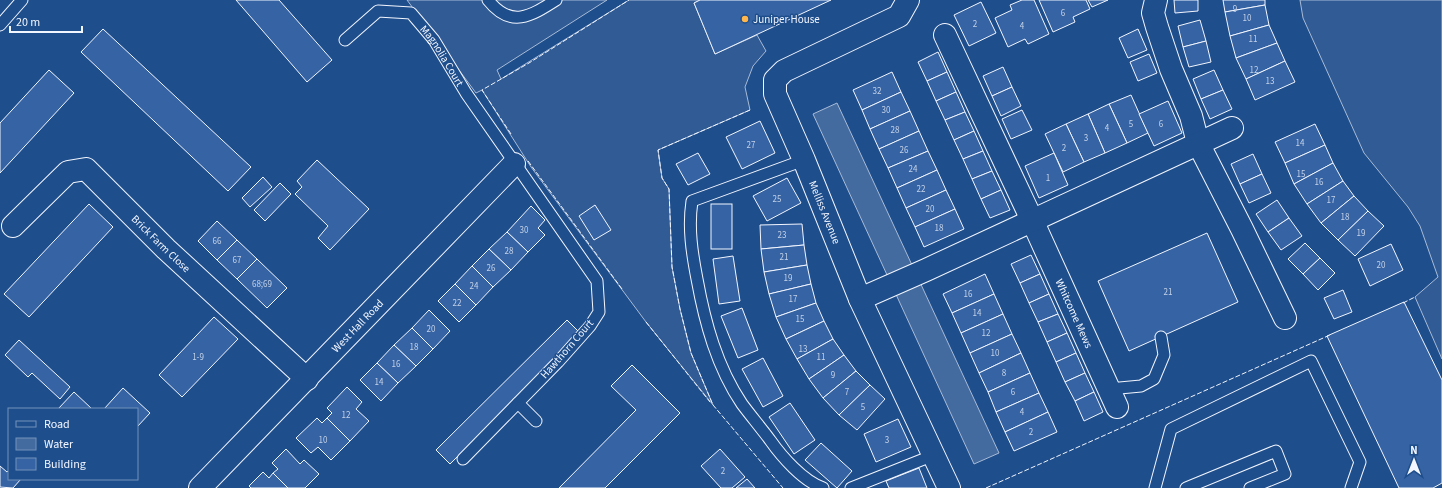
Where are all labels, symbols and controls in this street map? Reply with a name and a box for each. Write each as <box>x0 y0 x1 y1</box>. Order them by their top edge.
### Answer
house number: 9 <box>1233 3 1238 16</box>
house number: 6 <box>1061 7 1066 20</box>
scale bar <box>10 8 82 34</box>
place label: Juniper House <box>753 12 820 27</box>
house number: 10 <box>1243 12 1252 25</box>
text: 20 m <box>16 14 40 31</box>
marker: Juniper House <box>740 14 750 24</box>
house number: 2 <box>973 18 978 31</box>
house number: 4 <box>1020 20 1025 33</box>
street label: Magnolia Court <box>417 22 468 89</box>
house number: 11 <box>1249 33 1257 46</box>
house number: 12 <box>1250 64 1259 77</box>
house number: 13 <box>1266 75 1275 88</box>
house number: 32 <box>873 85 882 98</box>
house number: 30 <box>882 104 891 117</box>
house number: 5 <box>1129 118 1134 131</box>
house number: 6 <box>1159 118 1164 131</box>
house number: 4 <box>1105 122 1110 135</box>
house number: 28 <box>891 124 900 137</box>
house number: 3 <box>1084 132 1089 145</box>
house number: 14 <box>1296 137 1305 150</box>
house number: 27 <box>747 139 756 152</box>
house number: 2 <box>1062 142 1067 155</box>
house number: 26 <box>900 144 909 157</box>
house number: 24 <box>909 163 918 176</box>
house number: 15 <box>1297 168 1306 181</box>
house number: 1 <box>1046 172 1050 185</box>
house number: 16 <box>1315 176 1324 189</box>
street label: Melliss Avenue <box>806 178 845 247</box>
house number: 22 <box>917 183 926 196</box>
house number: 25 <box>773 193 782 206</box>
house number: 17 <box>1327 194 1336 207</box>
house number: 20 <box>926 203 935 216</box>
street label: Brick Farm Close <box>128 211 194 276</box>
house number: 18 <box>1341 211 1350 224</box>
house number: 18 <box>935 222 944 235</box>
house number: 30 <box>520 224 529 237</box>
house number: 19 <box>1357 227 1366 240</box>
house number: 23 <box>778 229 787 242</box>
house number: 66 <box>213 235 222 248</box>
house number: 28 <box>505 245 514 258</box>
house number: 21 <box>780 251 788 264</box>
house number: 67 <box>233 254 242 267</box>
house number: 20 <box>1377 259 1386 272</box>
house number: 26 <box>487 262 496 275</box>
house number: 19 <box>784 272 793 285</box>
street label: Whitcome Mews <box>1052 276 1097 351</box>
house number: 68;69 <box>252 278 273 291</box>
house number: 24 <box>470 280 479 293</box>
house number: 21 <box>1164 286 1172 299</box>
house number: 16 <box>964 288 973 301</box>
house number: 17 <box>789 293 798 306</box>
street label: West Hall Road <box>328 296 387 356</box>
house number: 22 <box>453 297 462 310</box>
house number: 14 <box>973 307 982 320</box>
house number: 15 <box>796 313 805 326</box>
street label: Hawthorn Court <box>537 316 597 382</box>
house number: 20 <box>427 323 436 336</box>
house number: 12 <box>982 327 991 340</box>
house number: 18 <box>410 341 419 354</box>
house number: 13 <box>799 343 808 356</box>
house number: 10 <box>991 347 1000 360</box>
house number: 1-9 <box>192 351 204 364</box>
house number: 11 <box>817 351 825 364</box>
house number: 16 <box>392 358 401 371</box>
house number: 8 <box>1002 367 1007 380</box>
house number: 9 <box>831 369 836 382</box>
house number: 14 <box>375 376 384 389</box>
house number: 7 <box>845 386 850 399</box>
house number: 6 <box>1011 386 1016 399</box>
house number: 5 <box>861 401 866 414</box>
house number: 4 <box>1020 406 1025 419</box>
legend <box>8 408 138 480</box>
house number: 12 <box>342 409 351 422</box>
text: Road <box>44 416 70 433</box>
house number: 2 <box>1029 426 1034 439</box>
house number: 10 <box>319 434 328 447</box>
house number: 3 <box>885 434 890 447</box>
text: Water <box>44 436 74 453</box>
north arrow <box>1394 440 1434 480</box>
text: N <box>1410 443 1418 458</box>
text: Building <box>44 456 86 473</box>
house number: 2 <box>721 465 726 478</box>

